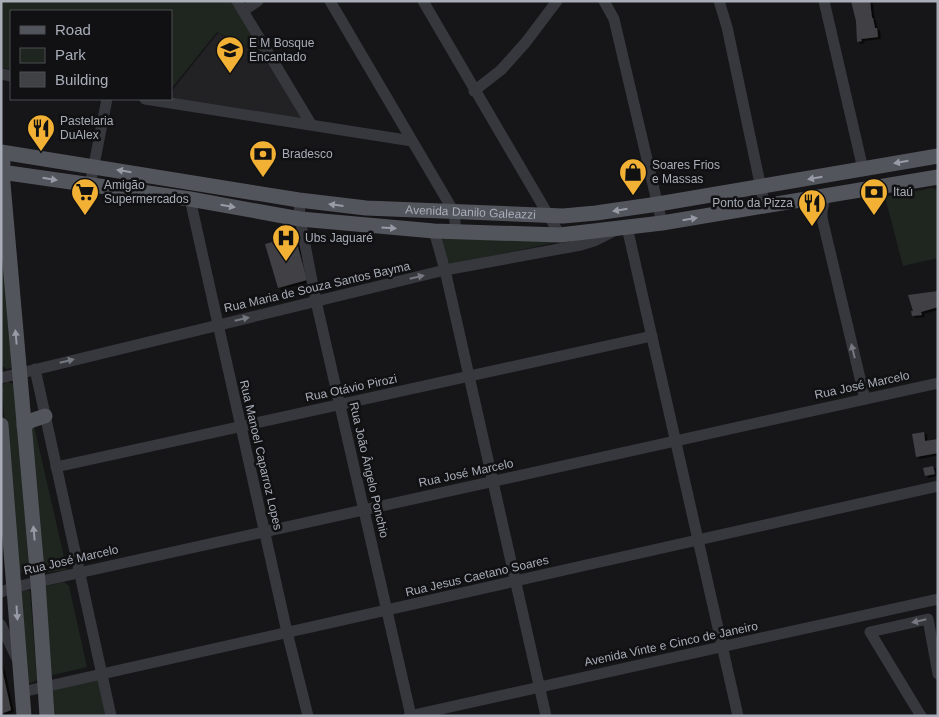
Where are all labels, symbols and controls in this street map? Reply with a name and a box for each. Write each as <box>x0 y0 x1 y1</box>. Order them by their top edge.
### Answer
legend <box>10 10 172 100</box>
text: Road <box>55 21 91 38</box>
school or university icon: E M Bosque Encantado <box>215 35 245 74</box>
place label: E M Bosque Encantado <box>249 36 315 64</box>
text: Park <box>55 46 86 63</box>
text: Building <box>55 71 108 88</box>
restaurant icon: Pastelaria DuAlex <box>26 113 56 152</box>
place label: Pastelaria DuAlex <box>60 114 114 142</box>
bank icon: Bradesco <box>248 139 278 178</box>
place label: Bradesco <box>282 147 333 161</box>
shop icon: Soares Frios e Massas <box>618 157 648 196</box>
place label: Soares Frios e Massas <box>652 158 720 186</box>
one-way arrow <box>892 159 908 167</box>
one-way arrow <box>115 167 131 175</box>
one-way arrow <box>807 174 823 182</box>
one-way arrow <box>42 175 58 183</box>
supermarket icon: Amigão Supermercados <box>70 177 100 216</box>
bank icon: Itaú <box>859 177 889 216</box>
place label: Amigão Supermercados <box>104 178 189 206</box>
place label: Itaú <box>893 185 913 199</box>
restaurant icon: Ponto da Pizza <box>797 188 827 227</box>
place label: Ponto da Pizza <box>712 196 793 210</box>
one-way arrow <box>328 200 344 208</box>
one-way arrow <box>220 203 236 211</box>
street label: Avenida Danilo Galeazzi <box>405 203 536 222</box>
one-way arrow <box>612 206 628 214</box>
one-way arrow <box>682 214 698 222</box>
hospital icon: Ubs Jaguaré <box>271 223 301 262</box>
one-way arrow <box>381 224 397 232</box>
place label: Ubs Jaguaré <box>305 231 373 245</box>
street label: Rua Maria de Souza Santos Bayma <box>222 259 412 315</box>
one-way arrow <box>410 273 425 281</box>
one-way arrow <box>235 315 250 323</box>
one-way arrow <box>12 328 20 344</box>
one-way arrow <box>849 344 857 359</box>
one-way arrow <box>60 357 75 365</box>
street label: Rua José Marcelo <box>813 368 911 402</box>
street label: Rua Otávio Pirozi <box>304 371 398 405</box>
street label: Rua Manoel Caparroz Lopes <box>237 379 285 531</box>
street label: Rua João Ângelo Ponchio <box>347 401 392 539</box>
street label: Rua José Marcelo <box>417 456 515 490</box>
one-way arrow <box>29 525 37 541</box>
street label: Rua José Marcelo <box>22 542 120 578</box>
street label: Rua Jesus Caetano Soares <box>404 553 550 599</box>
one-way arrow <box>13 605 21 621</box>
one-way arrow <box>911 617 926 625</box>
street label: Avenida Vinte e Cinco de Janeiro <box>583 619 759 669</box>

